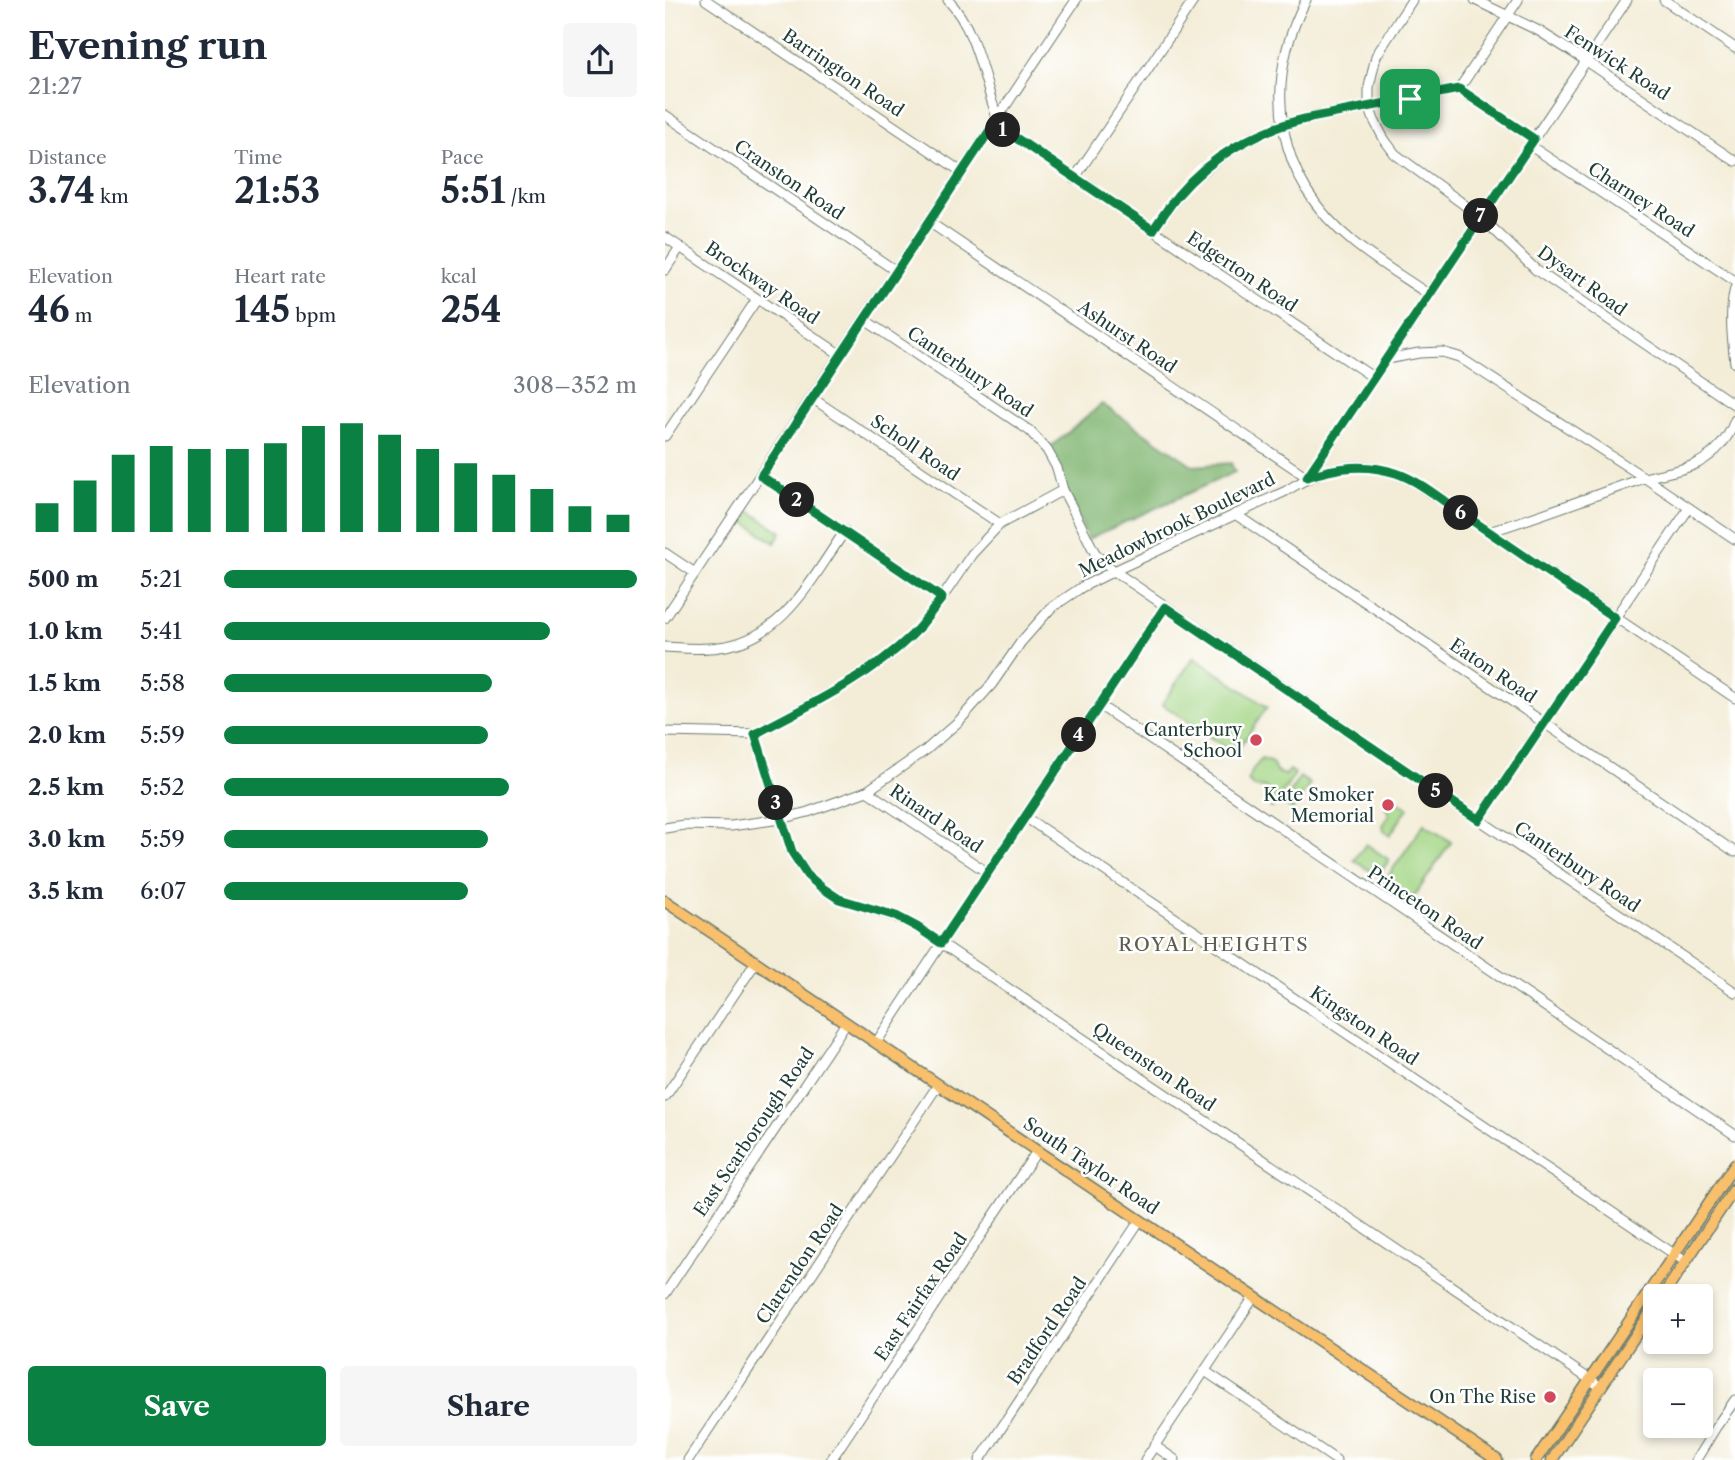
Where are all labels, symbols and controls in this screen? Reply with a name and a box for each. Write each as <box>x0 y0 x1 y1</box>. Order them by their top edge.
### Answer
street label: Fenwick Road <box>1560 21 1674 105</box>
text: Evening run <box>28 22 268 69</box>
button: share <box>563 23 637 97</box>
street label: Barrington Road <box>778 24 908 122</box>
pin <box>1380 69 1440 129</box>
text: 21:27 <box>28 72 82 100</box>
icon: arrive <box>1391 80 1429 118</box>
pin: 1 <box>985 113 1021 148</box>
text: 1 <box>998 118 1007 141</box>
street label: Cranston Road <box>730 135 848 225</box>
text: Distance <box>28 146 107 169</box>
text: Time <box>234 146 282 169</box>
text: Pace <box>441 146 484 169</box>
street label: Charney Road <box>1584 158 1698 242</box>
text: 3.74 <box>28 169 95 212</box>
text: 21:53 <box>234 169 320 212</box>
text: 5:51 <box>441 169 505 212</box>
text: km <box>95 185 129 208</box>
text: /km <box>505 185 546 208</box>
pin: 7 <box>1463 198 1499 234</box>
text: 7 <box>1476 204 1485 227</box>
street label: Edgerton Road <box>1183 227 1301 317</box>
street label: Brockway Road <box>701 237 823 329</box>
street label: Dysart Road <box>1533 241 1631 321</box>
text: Elevation <box>28 265 113 288</box>
text: Heart rate <box>234 265 326 288</box>
text: kcal <box>441 265 477 288</box>
text: 46 <box>28 288 70 331</box>
text: 145 <box>234 288 290 331</box>
text: 254 <box>441 288 501 331</box>
street label: Ashurst Road <box>1073 295 1181 378</box>
text: m <box>70 304 92 327</box>
text: bpm <box>290 304 336 327</box>
street label: Canterbury Road <box>903 322 1037 422</box>
text: Elevation <box>28 371 131 399</box>
text: 308–352 m <box>513 371 637 399</box>
street label: Scholl Road <box>866 410 964 486</box>
street label: Meadowbrook Boulevard <box>1075 468 1279 582</box>
pin: 2 <box>779 482 815 518</box>
text: 2 <box>791 488 802 511</box>
pin: 6 <box>1443 496 1479 530</box>
text: 6 <box>1455 501 1466 524</box>
text: 500 m <box>28 565 99 593</box>
text: 5:21 <box>140 565 182 593</box>
text: 1.0 km <box>28 617 103 645</box>
text: 5:41 <box>140 617 182 645</box>
street label: Eaton Road <box>1445 634 1541 708</box>
text: 1.5 km <box>28 669 101 697</box>
text: 5:58 <box>140 669 185 697</box>
pin: 4 <box>1061 718 1097 752</box>
place label: Canterbury School <box>1144 719 1243 762</box>
text: 2.0 km <box>28 721 106 749</box>
text: 5:59 <box>140 721 185 749</box>
text: 4 <box>1073 723 1084 746</box>
marker: Canterbury School <box>1248 732 1264 748</box>
text: 2.5 km <box>28 773 104 801</box>
text: 5:52 <box>140 773 185 801</box>
pin: 5 <box>1419 774 1453 808</box>
text: 5 <box>1430 779 1441 802</box>
street label: Rinard Road <box>885 780 987 858</box>
place label: Kate Smoker Memorial <box>1263 784 1374 827</box>
pin: 3 <box>759 786 793 820</box>
text: 3 <box>770 791 781 814</box>
marker: Kate Smoker Memorial <box>1380 797 1396 813</box>
street label: Canterbury Road <box>1510 817 1644 917</box>
text: 3.0 km <box>28 825 106 853</box>
text: 5:59 <box>140 825 185 853</box>
street label: Princeton Road <box>1363 861 1487 955</box>
text: 3.5 km <box>28 877 104 905</box>
text: 6:07 <box>140 877 186 905</box>
district label: ROYAL HEIGHTS <box>1118 933 1310 956</box>
street label: Kingston Road <box>1306 982 1422 1070</box>
street label: Queenston Road <box>1088 1018 1220 1116</box>
street label: East Scarborough Road <box>689 1043 819 1221</box>
street label: South Taylor Road <box>1019 1113 1163 1219</box>
street label: Clarendon Road <box>752 1200 848 1328</box>
street label: East Fairfax Road <box>870 1229 972 1365</box>
street label: Bradford Road <box>1003 1273 1091 1389</box>
map controls <box>1643 1284 1713 1438</box>
button: + <box>1643 1284 1713 1354</box>
button: Save <box>28 1366 326 1446</box>
button: Share <box>340 1366 637 1446</box>
button: − <box>1643 1368 1713 1438</box>
place label: On The Rise <box>1429 1386 1536 1408</box>
marker: On The Rise <box>1542 1389 1558 1405</box>

